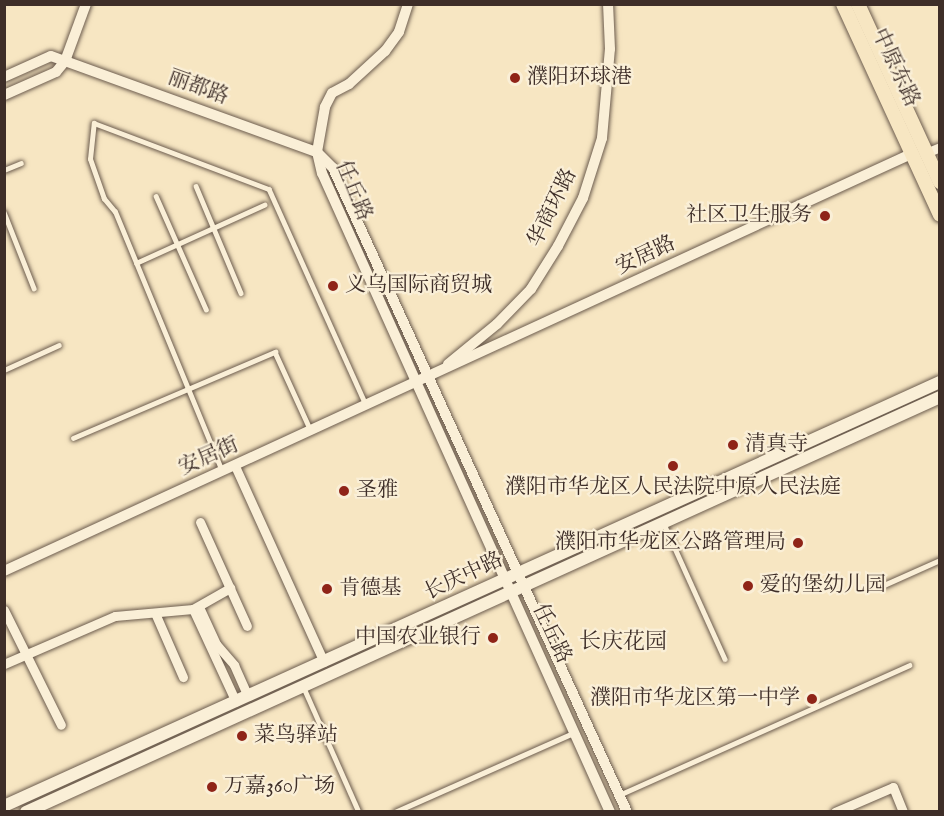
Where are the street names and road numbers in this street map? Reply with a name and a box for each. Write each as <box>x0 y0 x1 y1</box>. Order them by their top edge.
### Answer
street label: 中原东路 <box>866 25 924 111</box>
street label: 丽都路 <box>164 65 232 111</box>
street label: 任丘路 <box>330 157 376 225</box>
street label: 华商环路 <box>523 165 583 251</box>
street label: 安居路 <box>612 231 680 281</box>
street label: 安居街 <box>175 433 243 481</box>
street label: 长庆中路 <box>421 548 507 606</box>
street label: 任丘路 <box>526 600 576 668</box>

